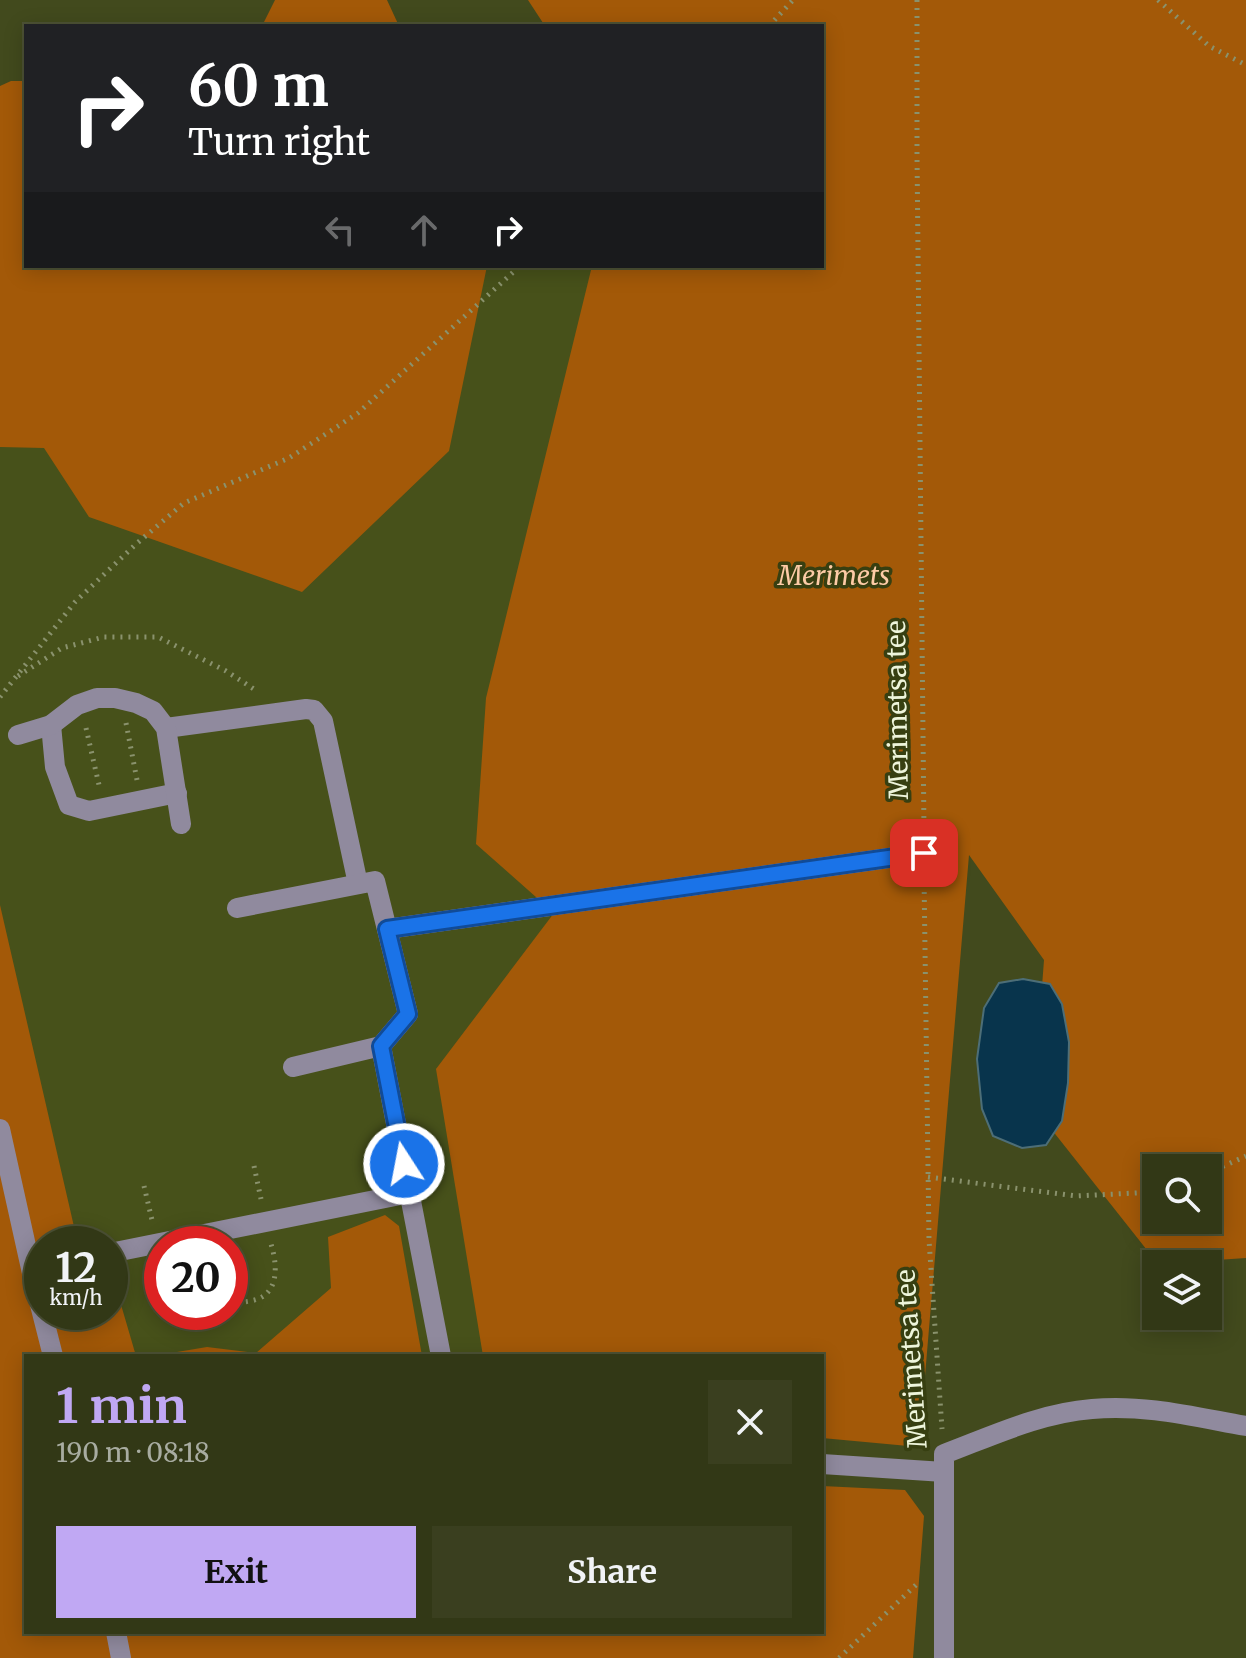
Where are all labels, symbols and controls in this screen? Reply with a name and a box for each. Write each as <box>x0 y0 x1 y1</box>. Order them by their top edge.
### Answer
text: 60 m <box>188 51 329 121</box>
icon: right <box>56 56 160 160</box>
text: Turn right <box>188 120 370 165</box>
icon: left <box>318 208 362 252</box>
icon: ahead <box>402 208 446 252</box>
icon: right <box>486 208 530 252</box>
park label: Merimets <box>777 559 890 592</box>
street label: Merimetsa tee <box>879 620 915 800</box>
pin <box>890 819 958 887</box>
icon: arrive <box>902 831 946 875</box>
position arrow <box>362 1122 446 1206</box>
map controls <box>1142 1154 1222 1330</box>
button: search <box>1142 1154 1222 1234</box>
speed limit sign: 20 <box>144 1226 248 1330</box>
text: 12 <box>55 1243 97 1293</box>
button: layers <box>1142 1250 1222 1330</box>
street label: Merimetsa tee <box>888 1268 934 1450</box>
text: km/h <box>50 1285 102 1310</box>
text: 1 min <box>56 1376 187 1436</box>
button: close <box>708 1380 792 1464</box>
text: 190 m · 08:18 <box>56 1436 209 1469</box>
button: Exit <box>56 1526 416 1618</box>
button: Share <box>432 1526 792 1618</box>

